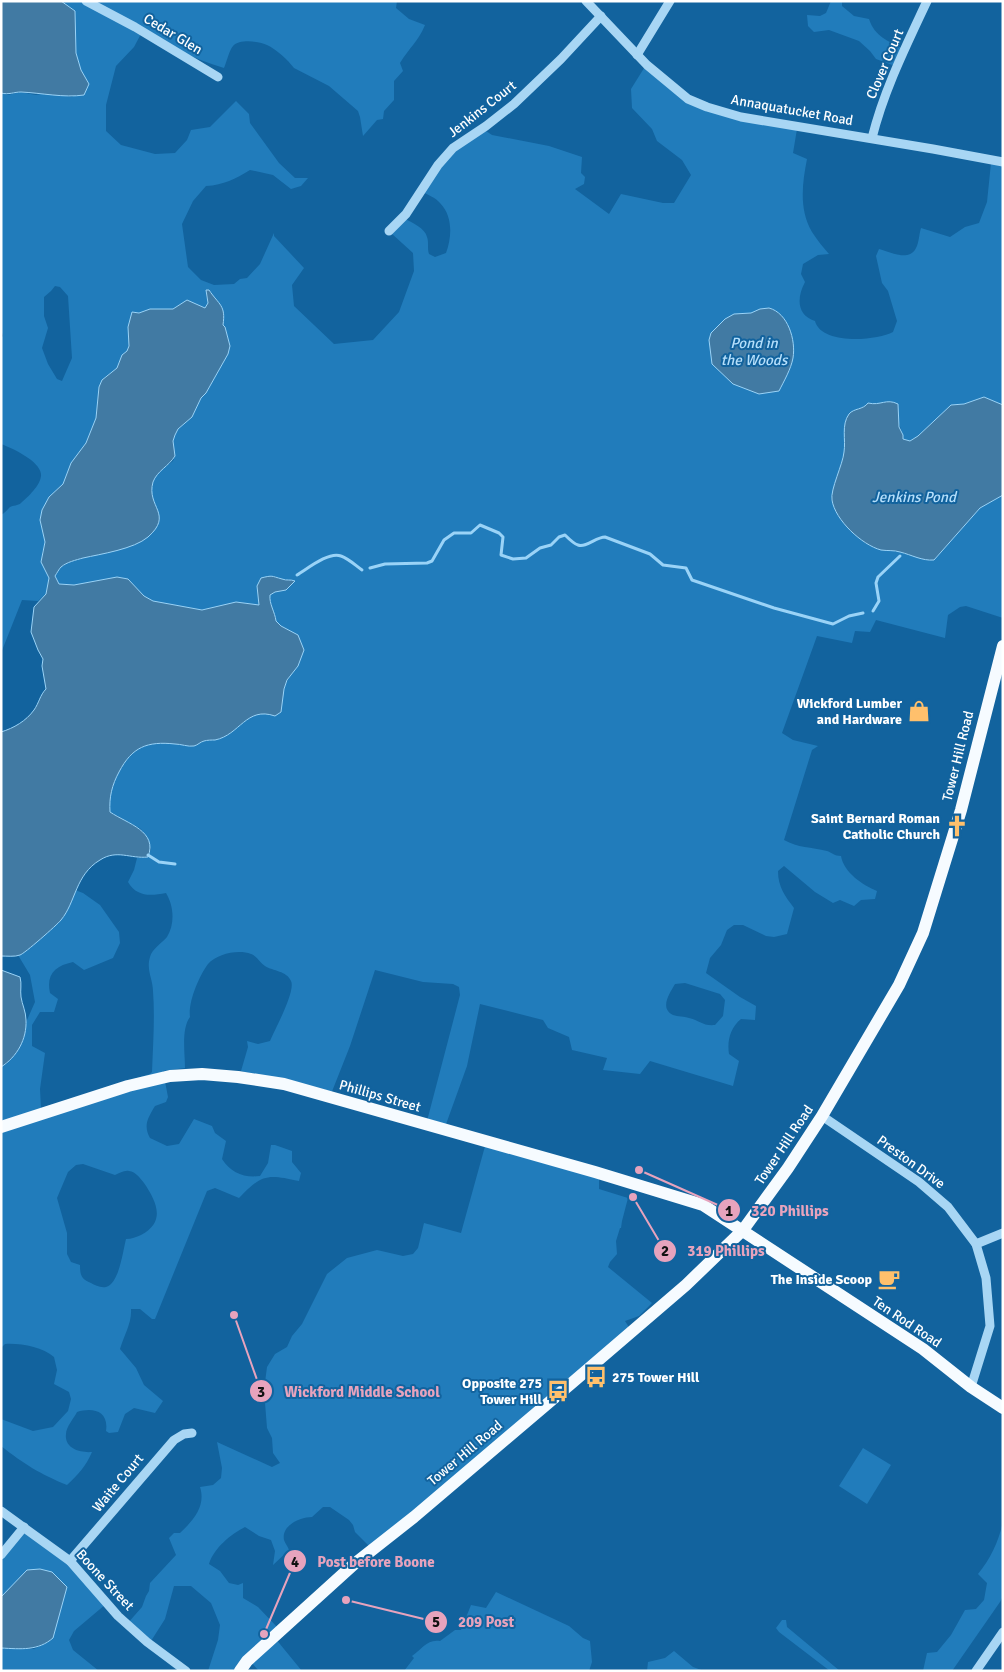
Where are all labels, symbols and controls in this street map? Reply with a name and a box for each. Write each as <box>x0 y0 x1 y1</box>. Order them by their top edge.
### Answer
street label: Cedar Glen <box>140 10 206 58</box>
street label: Clover Court <box>863 26 907 102</box>
street label: Jenkins Court <box>444 77 520 141</box>
street label: Annaquatucket Road <box>730 91 854 129</box>
water label: Pond in the Woods <box>721 334 789 369</box>
water label: Jenkins Pond <box>872 488 958 506</box>
place label: Wickford Lumber and Hardware <box>797 695 902 728</box>
shop icon: Wickford Lumber and Hardware <box>906 698 932 724</box>
street label: Tower Hill Road <box>939 709 977 803</box>
place label: Saint Bernard Roman Catholic Church <box>811 810 940 843</box>
church icon: Saint Bernard Roman Catholic Church <box>944 813 970 839</box>
street label: Phillips Street <box>337 1076 423 1116</box>
street label: Tower Hill Road <box>751 1102 817 1188</box>
street label: Preston Drive <box>874 1132 948 1192</box>
callout: 320 Phillips <box>716 1195 839 1225</box>
text: 1 <box>725 1202 733 1220</box>
text: 320 Phillips <box>751 1202 829 1220</box>
callout: 319 Phillips <box>652 1236 775 1266</box>
text: 2 <box>661 1242 669 1260</box>
text: 319 Phillips <box>687 1242 765 1260</box>
cafe icon: The Inside Scoop <box>876 1266 902 1292</box>
place label: The Inside Scoop <box>771 1271 872 1288</box>
street label: Ten Rod Road <box>869 1293 945 1351</box>
bus stop icon: 275 Tower Hill <box>583 1364 609 1390</box>
place label: 275 Tower Hill <box>612 1369 700 1386</box>
place label: Opposite 275 Tower Hill <box>462 1375 543 1408</box>
callout: Wickford Middle School <box>249 1376 449 1406</box>
bus stop icon: Opposite 275 Tower Hill <box>545 1378 571 1404</box>
text: 3 <box>257 1383 265 1401</box>
text: Wickford Middle School <box>284 1383 440 1401</box>
street label: Tower Hill Road <box>424 1417 506 1489</box>
street label: Waite Court <box>89 1450 147 1516</box>
street label: Boone Street <box>72 1546 138 1614</box>
callout: Post before Boone <box>282 1546 445 1576</box>
text: 4 <box>291 1553 299 1571</box>
text: Post before Boone <box>317 1553 435 1571</box>
callout: 209 Post <box>423 1607 524 1637</box>
text: 5 <box>432 1613 440 1631</box>
text: 209 Post <box>458 1613 514 1631</box>

